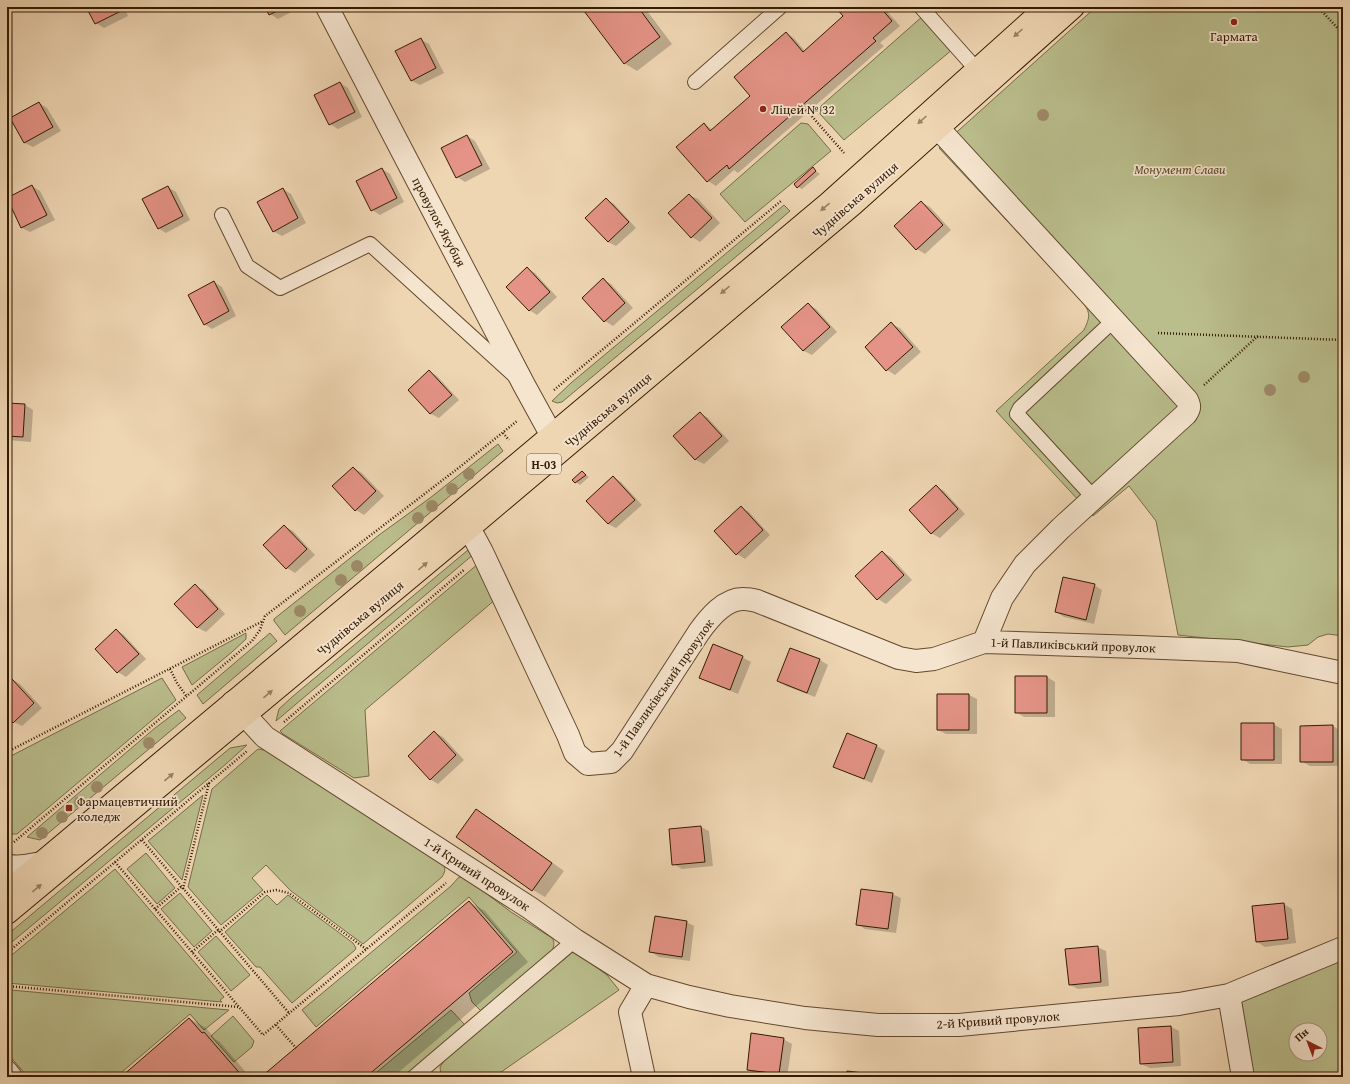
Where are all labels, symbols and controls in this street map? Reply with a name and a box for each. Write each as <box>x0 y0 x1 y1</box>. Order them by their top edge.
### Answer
marker: Гармата <box>1229 17 1239 27</box>
place label: Гармата <box>1210 27 1259 46</box>
one-way arrow <box>1013 28 1023 38</box>
place label: Ліцей № 32 <box>771 100 835 119</box>
marker: Ліцей № 32 <box>758 104 768 114</box>
one-way arrow <box>917 115 926 124</box>
street label: Чуднівська вулиця <box>808 157 903 243</box>
park label: Монумент Слави <box>1134 160 1226 179</box>
street label: провулок Якубця <box>407 174 471 271</box>
one-way arrow <box>819 202 830 211</box>
one-way arrow <box>720 286 731 295</box>
street label: Чуднівська вулиця <box>560 368 656 452</box>
road number: Н-03 <box>527 454 561 474</box>
one-way arrow <box>417 562 428 571</box>
street label: Чуднівська вулиця <box>312 576 408 660</box>
street label: 1-й Павликівський провулок <box>608 615 718 761</box>
street label: 1-й Павликівський провулок <box>990 633 1156 657</box>
one-way arrow <box>263 689 274 698</box>
one-way arrow <box>163 773 174 782</box>
place label: Фармацевтичний коледж <box>77 792 178 826</box>
marker: Фармацевтичний коледж <box>64 803 74 813</box>
street label: 1-й Кривий провулок <box>420 832 534 916</box>
one-way arrow <box>32 883 42 892</box>
street label: 2-й Кривий провулок <box>936 1006 1060 1034</box>
north arrow <box>1288 1022 1328 1062</box>
text: Пн <box>1291 1024 1312 1045</box>

